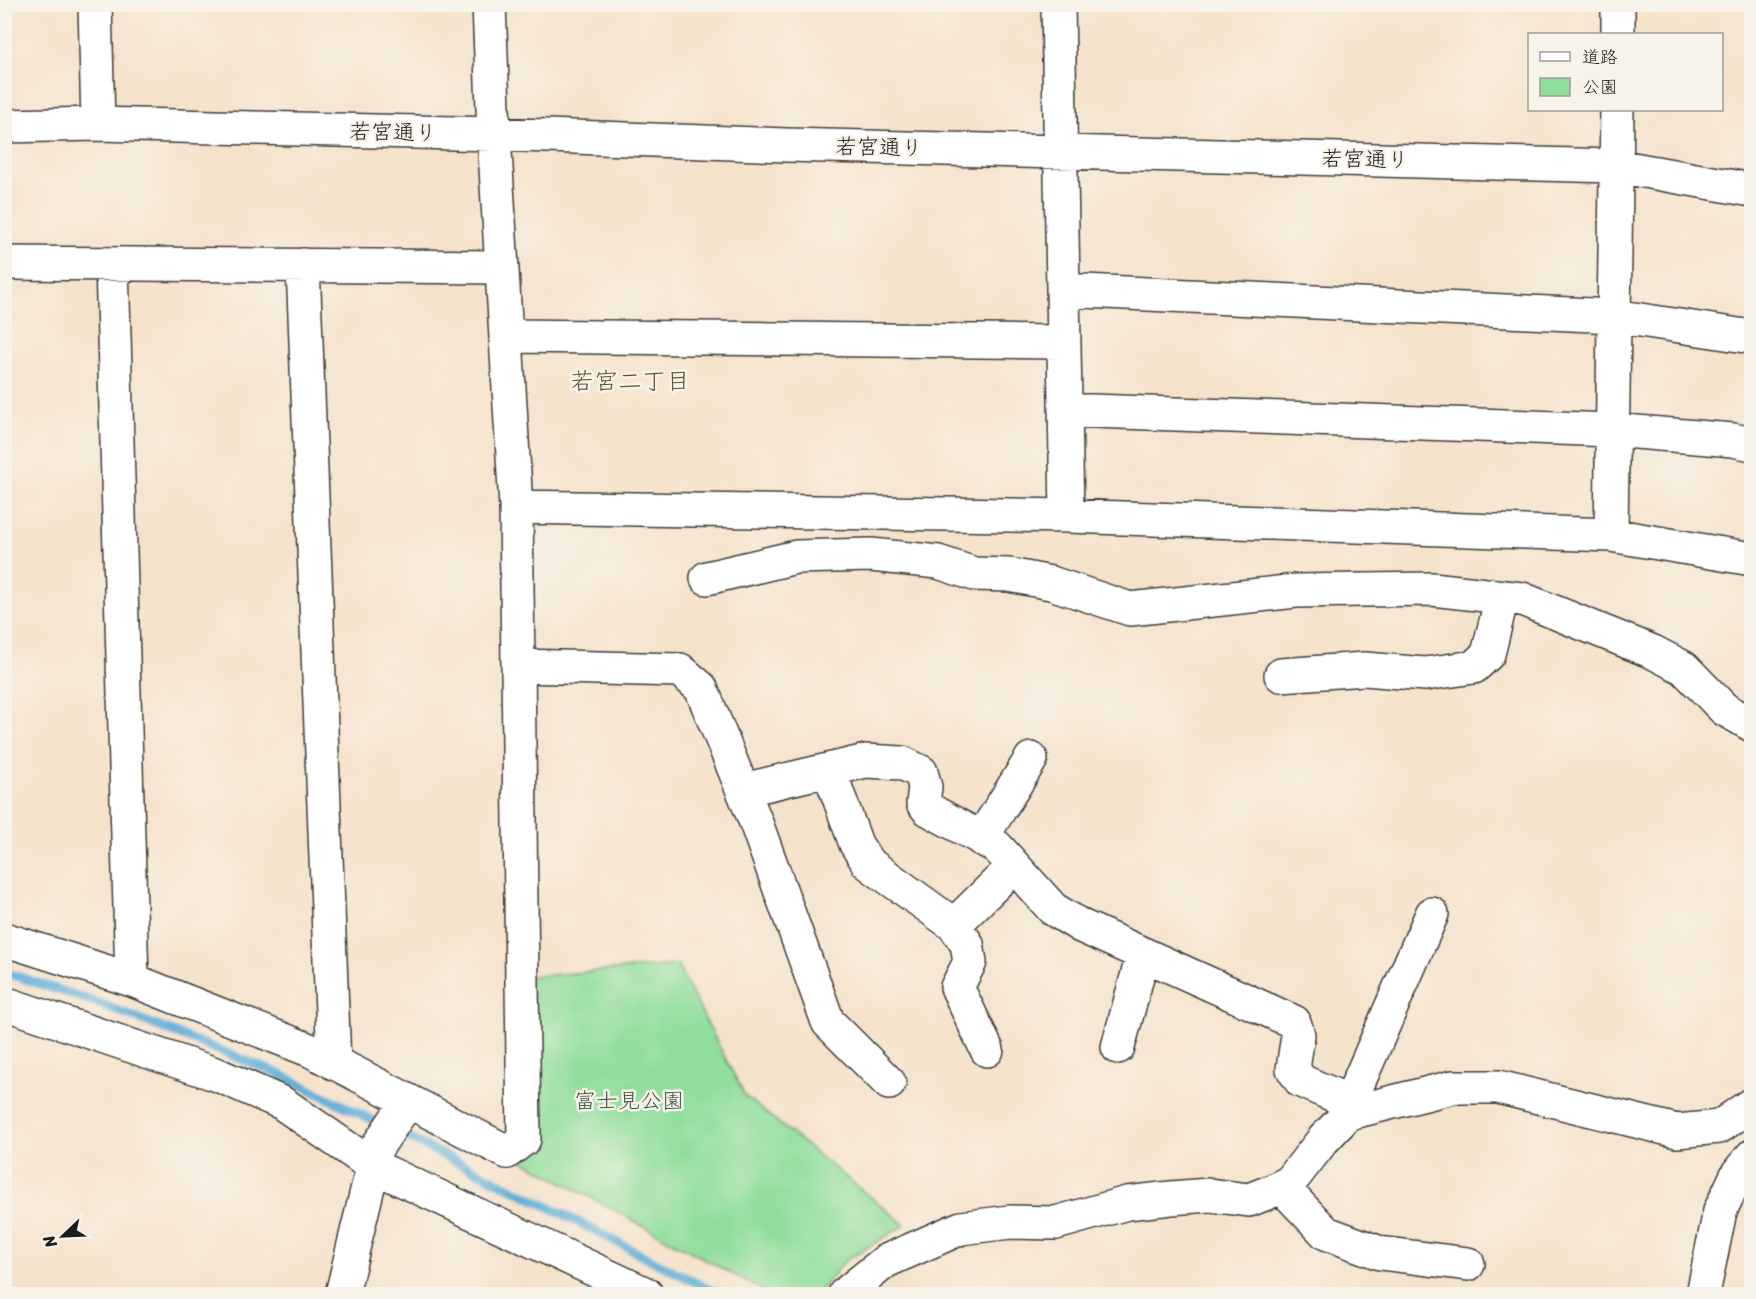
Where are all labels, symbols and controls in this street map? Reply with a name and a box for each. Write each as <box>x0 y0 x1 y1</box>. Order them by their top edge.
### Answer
legend <box>1528 33 1723 111</box>
text: 道路 <box>1582 41 1618 73</box>
text: 公園 <box>1582 71 1618 103</box>
street label: 若宮通り <box>349 112 437 152</box>
street label: 若宮通り <box>835 127 923 167</box>
street label: 若宮通り <box>1321 139 1409 179</box>
district label: 若宮二丁目 <box>570 360 690 402</box>
park label: 富士見公園 <box>574 1081 684 1120</box>
north arrow <box>33 1206 93 1266</box>
text: N <box>34 1230 66 1253</box>

